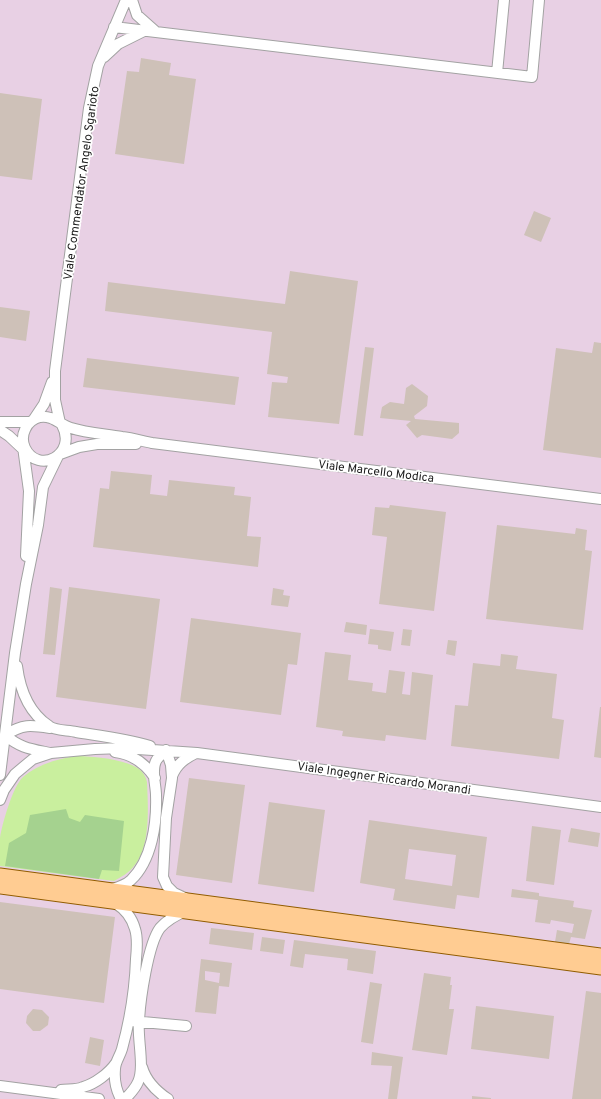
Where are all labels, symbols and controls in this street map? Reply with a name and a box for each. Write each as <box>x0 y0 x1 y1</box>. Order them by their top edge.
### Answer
street label: Viale Commendator Angelo Sgarioto <box>60 85 104 281</box>
street label: Viale Marcello Modica <box>317 457 435 487</box>
street label: Viale Ingegner Riccardo Morandi <box>296 759 472 799</box>

